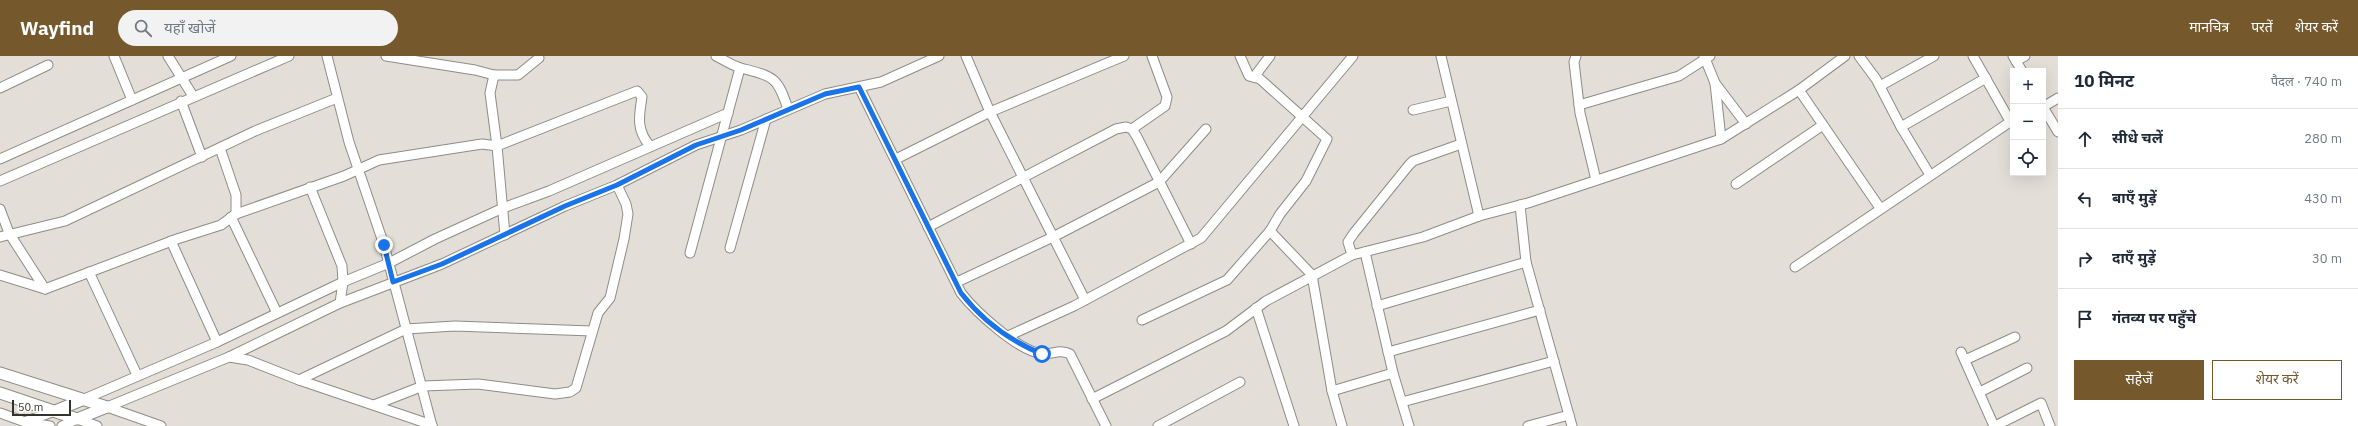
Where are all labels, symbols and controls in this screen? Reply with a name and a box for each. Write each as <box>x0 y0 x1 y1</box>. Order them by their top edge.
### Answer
search box <box>118 10 398 46</box>
text: Wayfind <box>20 16 94 40</box>
icon: search <box>132 17 154 39</box>
text: यहाँ खोजें <box>164 18 215 37</box>
text: मानचित्र <box>2189 18 2229 36</box>
text: परतें <box>2251 18 2273 36</box>
text: शेयर करें <box>2295 18 2338 36</box>
map controls <box>2010 68 2046 176</box>
button: + <box>2010 68 2046 104</box>
text: 10 मिनट <box>2074 70 2134 92</box>
text: पैदल · 740 m <box>2271 73 2342 90</box>
button: − <box>2010 104 2046 140</box>
icon: ahead <box>2074 128 2096 150</box>
text: सीधे चलें <box>2112 128 2163 147</box>
text: 280 m <box>2304 130 2342 147</box>
button: locate <box>2010 140 2046 176</box>
icon: left <box>2074 188 2096 210</box>
text: बाएँ मुड़ें <box>2112 188 2157 207</box>
text: 430 m <box>2304 190 2342 207</box>
route end <box>375 236 393 254</box>
icon: right <box>2074 248 2096 270</box>
text: दाएँ मुड़ें <box>2112 248 2156 267</box>
text: 30 m <box>2312 250 2342 267</box>
icon: arrive <box>2074 308 2096 330</box>
text: गंतव्य पर पहुँचे <box>2112 308 2196 327</box>
route start <box>1033 345 1051 363</box>
button: सहेजें <box>2074 360 2204 400</box>
button: शेयर करें <box>2212 360 2342 400</box>
scale bar <box>12 398 71 417</box>
text: 50 m <box>18 400 43 414</box>

